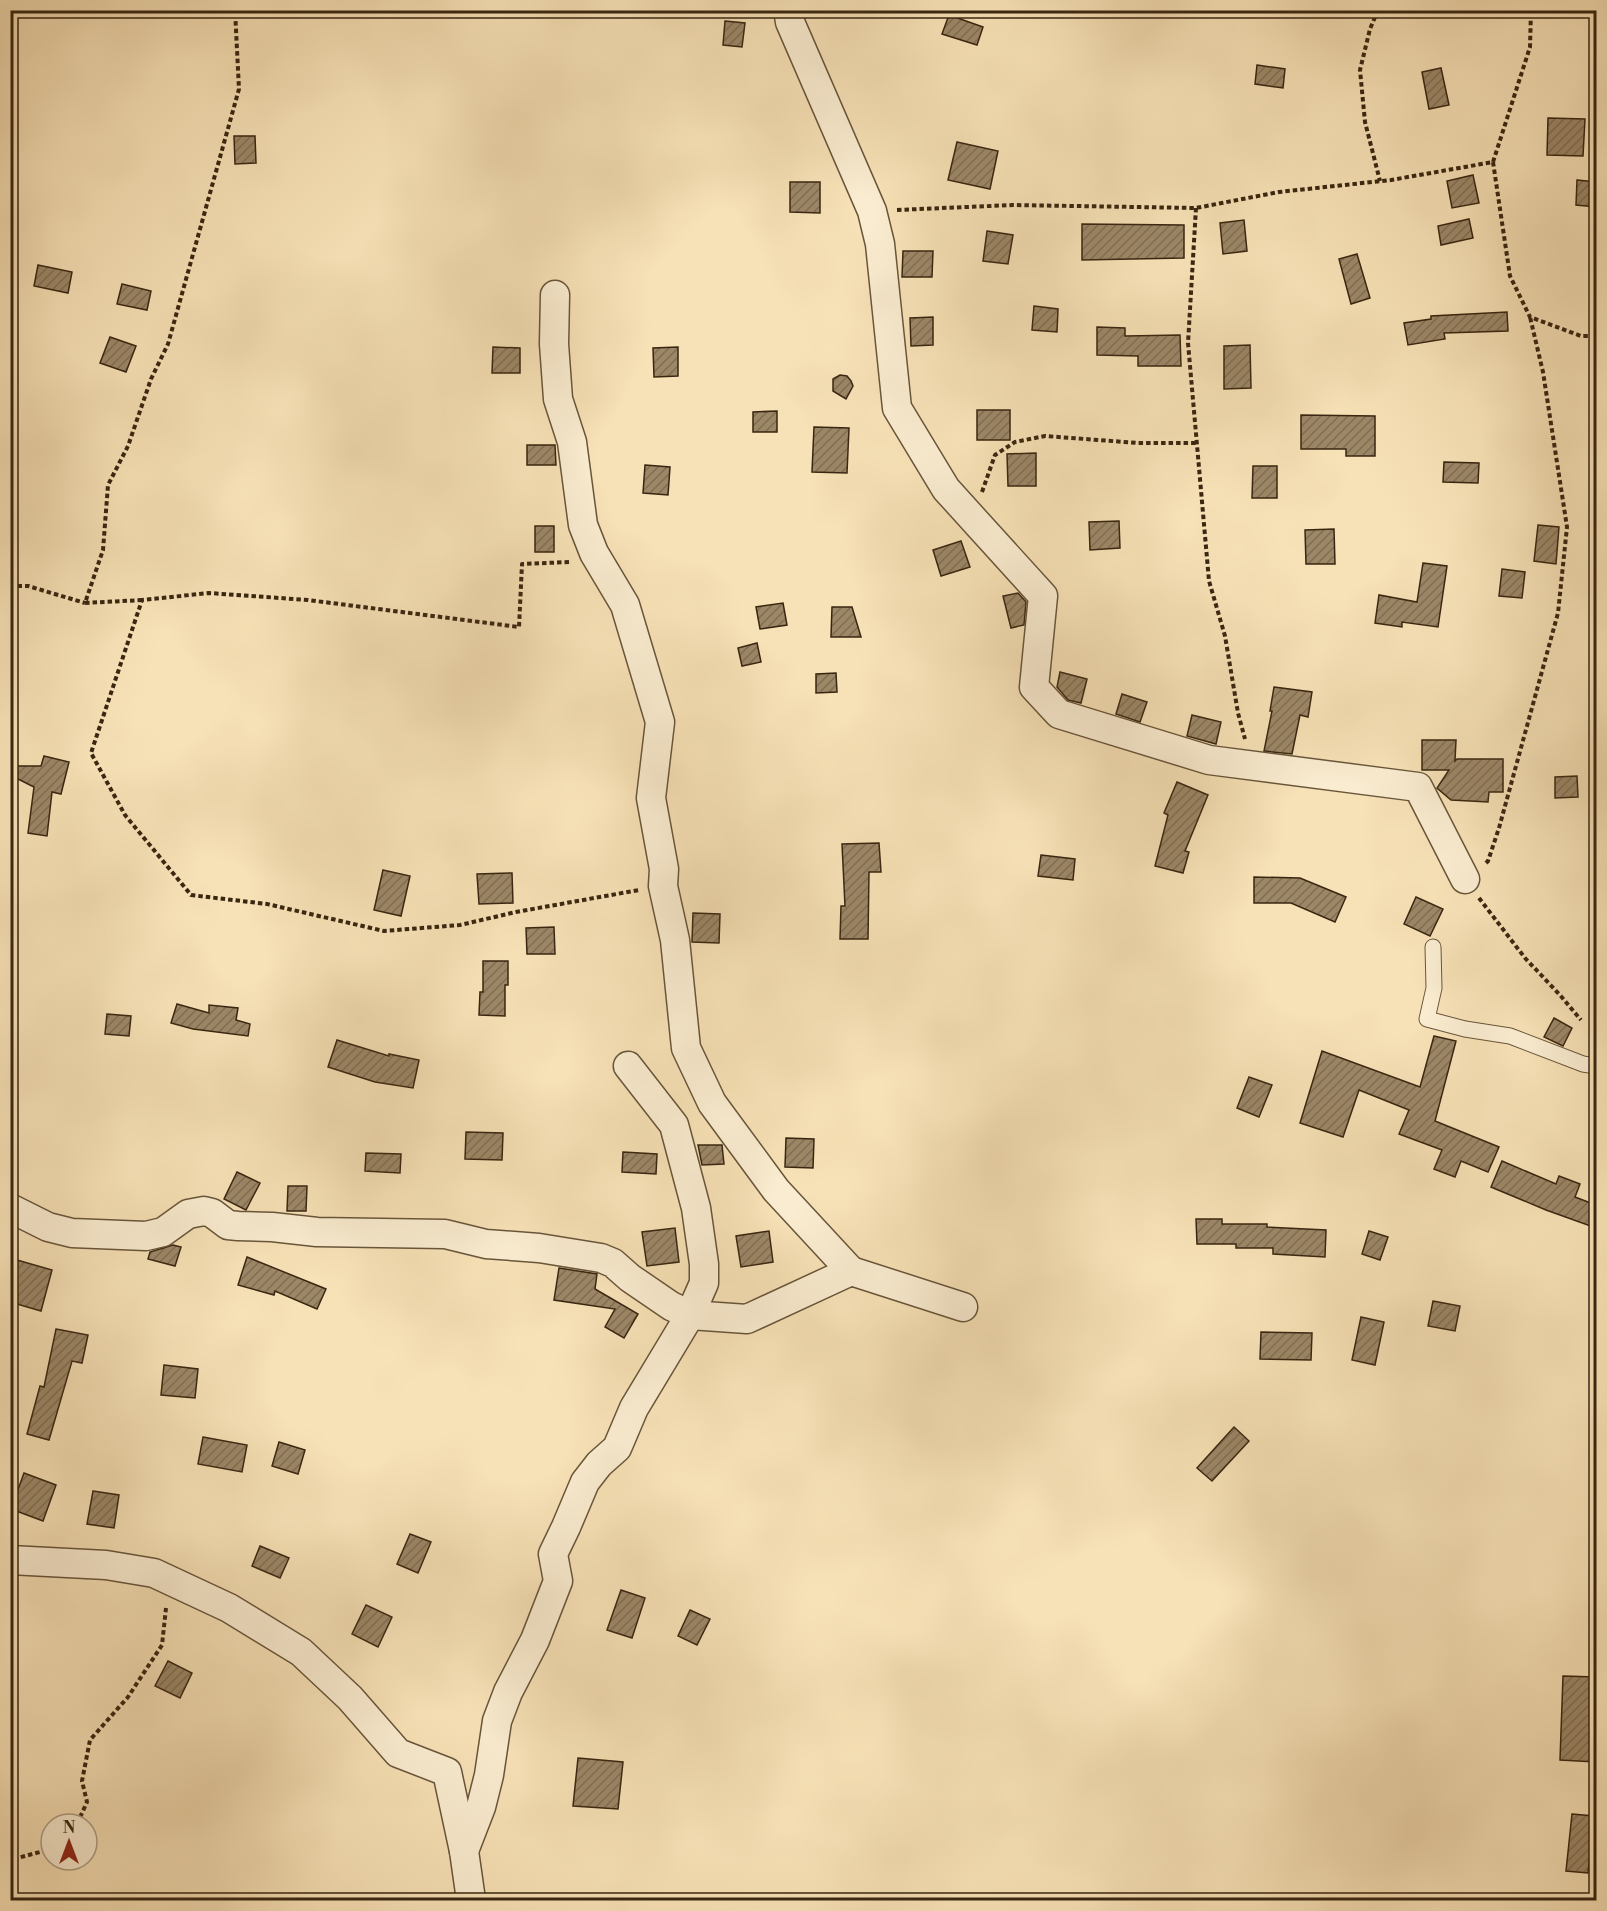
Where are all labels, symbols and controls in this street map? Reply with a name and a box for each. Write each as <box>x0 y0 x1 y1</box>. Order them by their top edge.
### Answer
north arrow <box>39 1812 99 1872</box>
text: N <box>63 1818 76 1838</box>

